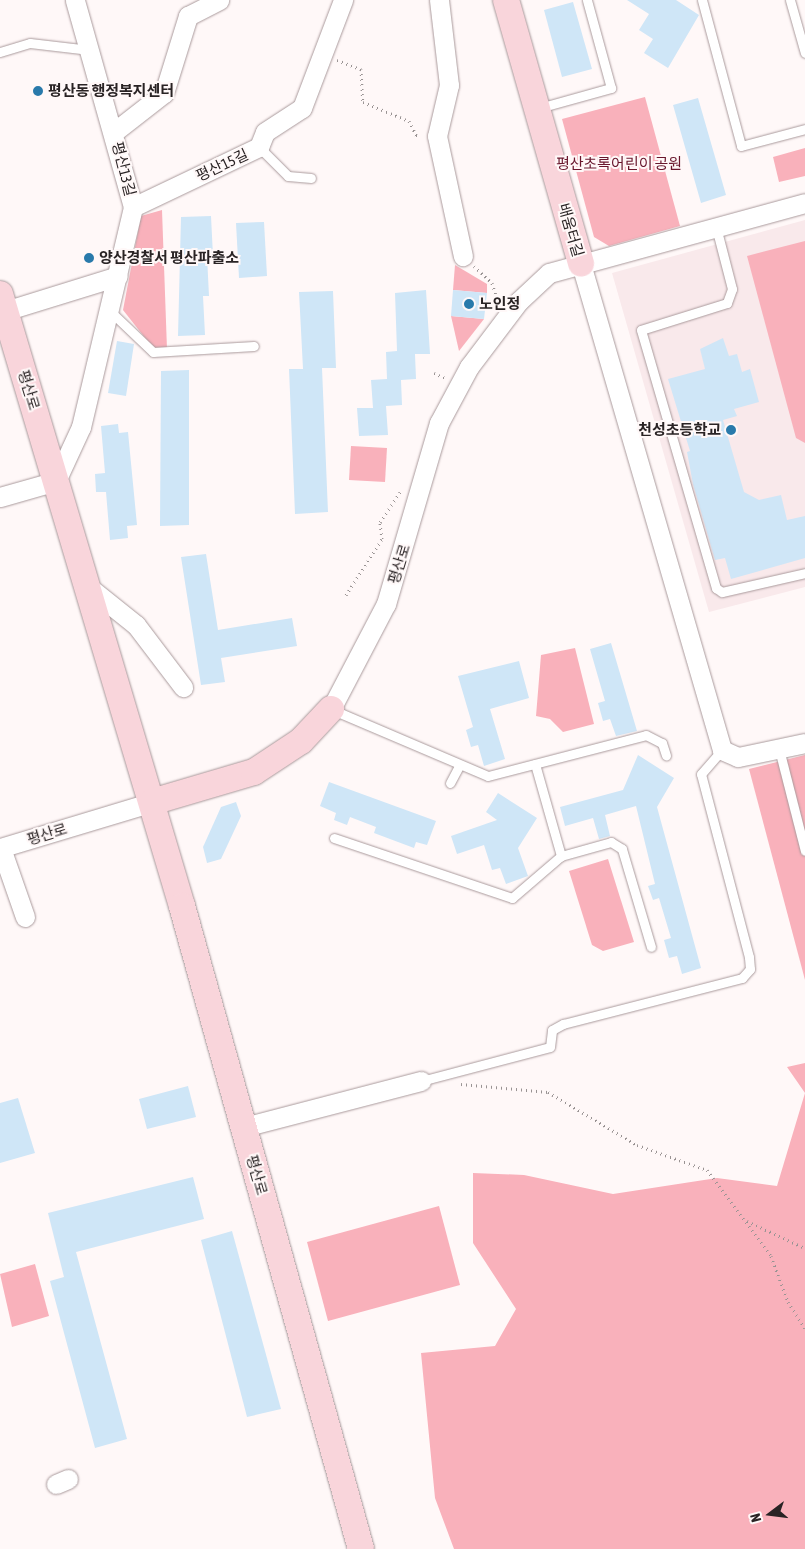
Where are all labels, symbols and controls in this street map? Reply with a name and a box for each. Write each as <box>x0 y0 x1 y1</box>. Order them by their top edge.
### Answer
place label: 평산동 행정복지센터 <box>48 82 174 100</box>
marker: 평산동 행정복지센터 <box>32 85 44 97</box>
street label: 평산13길 <box>109 140 139 198</box>
street label: 평산15길 <box>193 145 251 185</box>
park label: 평산초록어린이 공원 <box>556 155 682 173</box>
street label: 배움터길 <box>555 201 587 259</box>
place label: 양산경찰서 평산파출소 <box>99 249 239 267</box>
marker: 양산경찰서 평산파출소 <box>83 252 95 264</box>
place label: 노인정 <box>479 295 520 313</box>
marker: 노인정 <box>463 298 475 310</box>
street label: 평산로 <box>14 368 44 412</box>
place label: 천성초등학교 <box>638 421 721 439</box>
marker: 천성초등학교 <box>725 424 737 436</box>
street label: 평산로 <box>384 542 414 586</box>
street label: 평산로 <box>25 819 69 849</box>
street label: 평산로 <box>243 1153 271 1197</box>
north arrow <box>745 1489 795 1539</box>
text: N <box>747 1512 764 1524</box>

